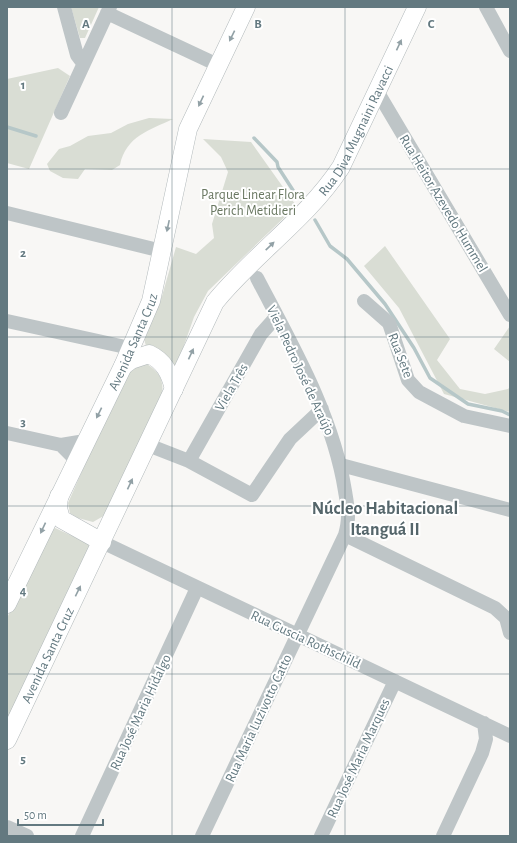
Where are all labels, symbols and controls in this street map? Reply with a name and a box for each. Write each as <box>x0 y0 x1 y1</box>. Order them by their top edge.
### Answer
text: A <box>82 18 90 31</box>
text: B <box>254 18 262 31</box>
text: C <box>428 18 435 31</box>
one-way arrow <box>229 31 235 42</box>
one-way arrow <box>396 40 402 51</box>
street label: Rua Diva Mugnaini Ravacci <box>316 63 396 199</box>
text: 1 <box>21 79 25 92</box>
one-way arrow <box>198 95 204 106</box>
street label: Rua Heitor Azevedo Hummel <box>397 132 490 275</box>
park label: Parque Linear Flora Perich Metidieri <box>201 188 305 218</box>
one-way arrow <box>164 220 170 232</box>
one-way arrow <box>265 241 275 251</box>
text: 2 <box>20 247 26 260</box>
street label: Avenida Santa Cruz <box>106 292 160 393</box>
street label: Viela Pedro José de Araújo <box>264 303 336 438</box>
street label: Rua Sete <box>385 331 415 380</box>
one-way arrow <box>188 348 194 359</box>
street label: Viela Três <box>213 361 251 414</box>
one-way arrow <box>96 407 102 418</box>
text: 3 <box>20 416 26 429</box>
one-way arrow <box>127 478 133 490</box>
district label: Núcleo Habitacional Itanguá II <box>312 500 458 539</box>
one-way arrow <box>40 523 46 534</box>
text: 4 <box>20 585 27 598</box>
one-way arrow <box>75 585 81 597</box>
street label: Avenida Santa Cruz <box>20 605 77 706</box>
street label: Rua Guscia Rothschild <box>249 608 363 671</box>
street label: Rua José Maria Hidalgo <box>108 652 174 772</box>
street label: Rua Maria Luzivotto Catto <box>223 652 295 785</box>
street label: Rua José Maria Marques <box>325 697 393 820</box>
text: 5 <box>20 753 26 766</box>
scale bar <box>18 801 103 827</box>
text: 50 m <box>24 809 47 821</box>

